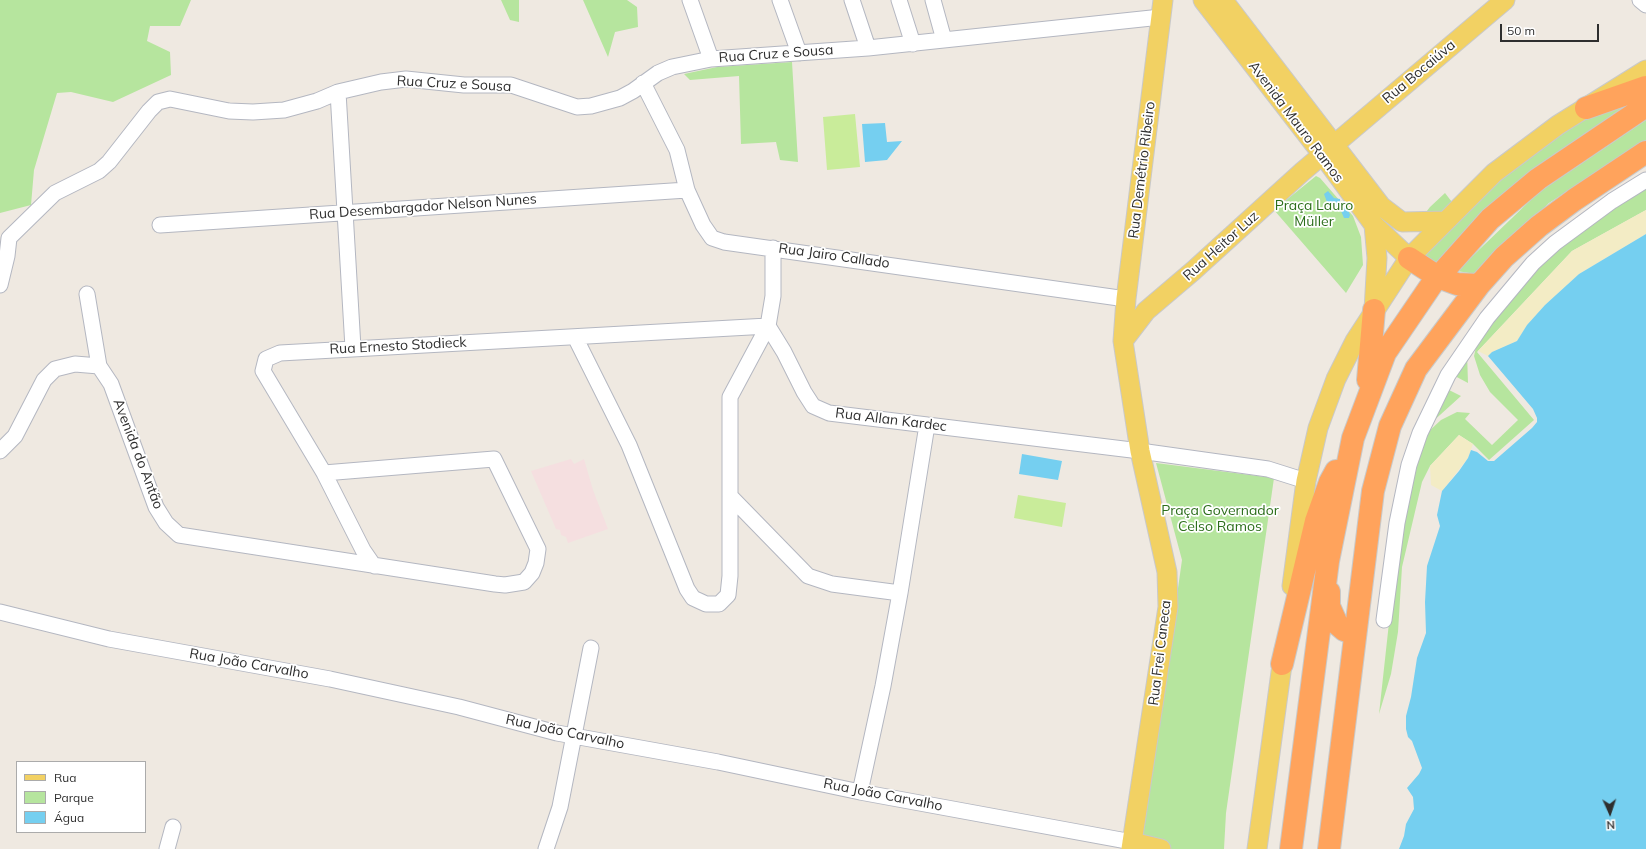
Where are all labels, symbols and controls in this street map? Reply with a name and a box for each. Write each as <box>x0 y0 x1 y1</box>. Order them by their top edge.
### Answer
scale bar <box>1502 16 1601 42</box>
text: 50 m <box>1507 23 1535 38</box>
street label: Rua Bocaiúva <box>1379 37 1459 107</box>
street label: Rua Cruz e Sousa <box>718 42 834 66</box>
street label: Avenida Mauro Ramos <box>1245 58 1347 186</box>
street label: Rua Cruz e Sousa <box>396 73 512 95</box>
street label: Rua Demétrio Ribeiro <box>1125 100 1159 240</box>
street label: Rua Desembargador Nelson Nunes <box>309 191 537 223</box>
park label: Praça Lauro Müller <box>1275 198 1353 230</box>
street label: Rua Heitor Luz <box>1180 208 1262 284</box>
street label: Rua Jairo Callado <box>777 240 891 272</box>
street label: Rua Ernesto Stodieck <box>329 334 467 358</box>
street label: Avenida do Antão <box>109 397 167 511</box>
street label: Rua Allan Kardec <box>834 405 948 435</box>
park label: Praça Governador Celso Ramos <box>1161 503 1279 536</box>
street label: Rua Frei Caneca <box>1145 599 1175 707</box>
street label: Rua João Carvalho <box>188 645 310 683</box>
street label: Rua João Carvalho <box>504 711 626 753</box>
legend <box>16 761 146 833</box>
text: Rua <box>54 770 76 785</box>
street label: Rua João Carvalho <box>822 775 944 815</box>
text: Parque <box>54 790 94 805</box>
north arrow <box>1590 793 1630 833</box>
text: Água <box>54 810 84 825</box>
text: N <box>1606 818 1615 832</box>

